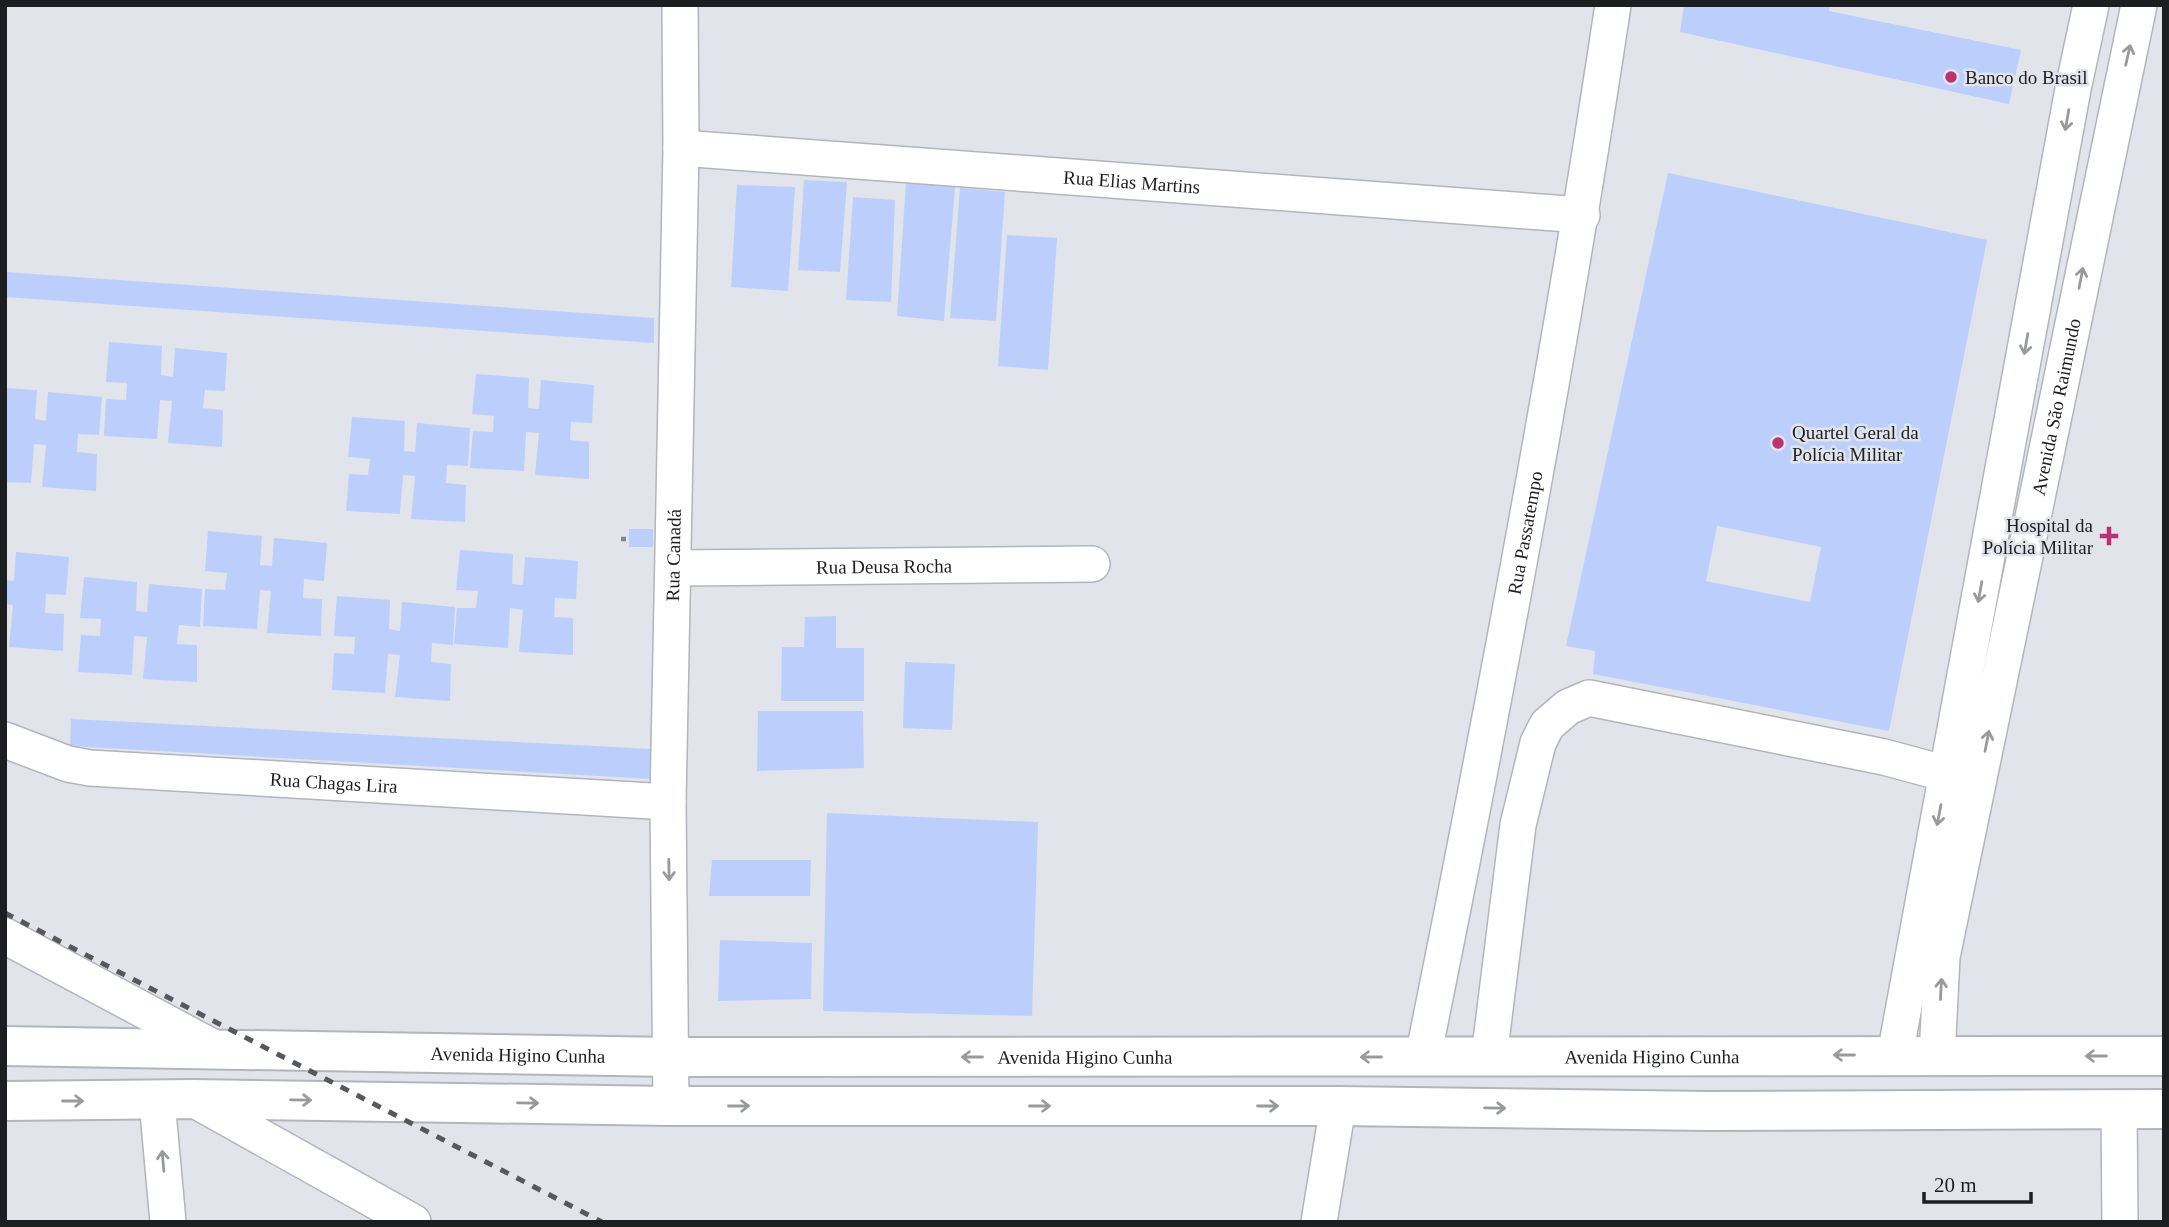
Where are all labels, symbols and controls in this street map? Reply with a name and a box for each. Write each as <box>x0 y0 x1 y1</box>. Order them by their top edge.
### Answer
one-way arrow <box>2121 44 2135 67</box>
place label: Banco do Brasil <box>1965 67 2087 88</box>
marker: Banco do Brasil <box>1943 69 1959 85</box>
one-way arrow <box>2060 108 2073 131</box>
street label: Rua Elias Martins <box>1062 166 1201 198</box>
one-way arrow <box>2075 267 2088 290</box>
street label: Avenida São Raimundo <box>2028 317 2085 497</box>
one-way arrow <box>2019 332 2032 355</box>
place label: Quartel Geral da Polícia Militar <box>1792 422 1919 465</box>
marker: Quartel Geral da Polícia Militar <box>1770 435 1786 451</box>
street label: Rua Passatempo <box>1504 469 1547 596</box>
street label: Rua Canadá <box>662 508 685 601</box>
place label: Hospital da Polícia Militar <box>1983 515 2094 558</box>
marker: Hospital da Polícia Militar <box>2099 526 2119 546</box>
street label: Rua Deusa Rocha <box>816 555 953 578</box>
one-way arrow <box>1973 580 1987 603</box>
one-way arrow <box>1981 730 1995 753</box>
street label: Rua Chagas Lira <box>269 769 399 797</box>
one-way arrow <box>1932 803 1945 826</box>
one-way arrow <box>662 858 676 881</box>
one-way arrow <box>1934 977 1947 1000</box>
street label: Avenida Higino Cunha <box>430 1043 606 1067</box>
street label: Avenida Higino Cunha <box>1564 1046 1740 1067</box>
street label: Avenida Higino Cunha <box>997 1047 1173 1068</box>
one-way arrow <box>1832 1048 1855 1062</box>
one-way arrow <box>2084 1049 2107 1063</box>
one-way arrow <box>961 1050 984 1064</box>
one-way arrow <box>1360 1050 1383 1064</box>
one-way arrow <box>289 1093 312 1107</box>
one-way arrow <box>62 1094 85 1108</box>
one-way arrow <box>517 1097 540 1110</box>
one-way arrow <box>727 1099 750 1113</box>
one-way arrow <box>1028 1099 1051 1113</box>
one-way arrow <box>1256 1099 1279 1113</box>
one-way arrow <box>1483 1102 1506 1115</box>
one-way arrow <box>156 1151 169 1173</box>
scale bar <box>1924 1160 2031 1204</box>
text: 20 m <box>1934 1173 1977 1197</box>

